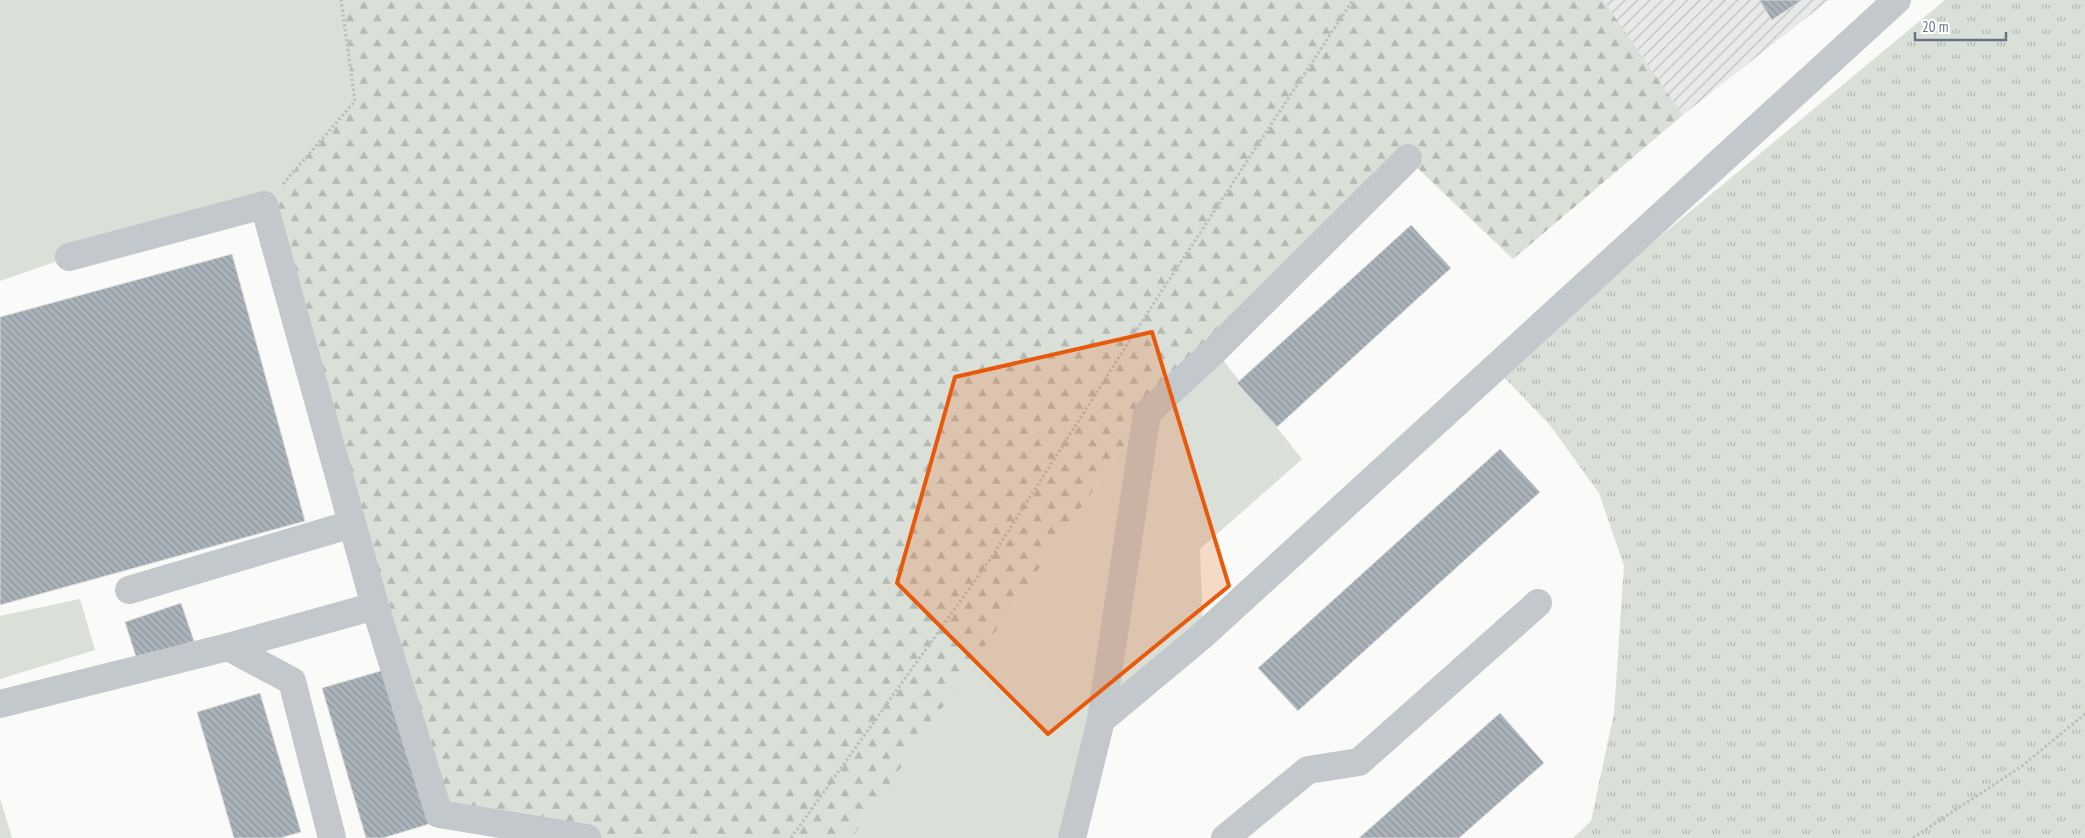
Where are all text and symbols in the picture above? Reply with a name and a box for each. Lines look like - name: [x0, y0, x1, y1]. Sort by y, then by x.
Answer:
- scale bar: [1915, 10, 2006, 42]
- text: 20 m: [1922, 17, 1948, 36]

